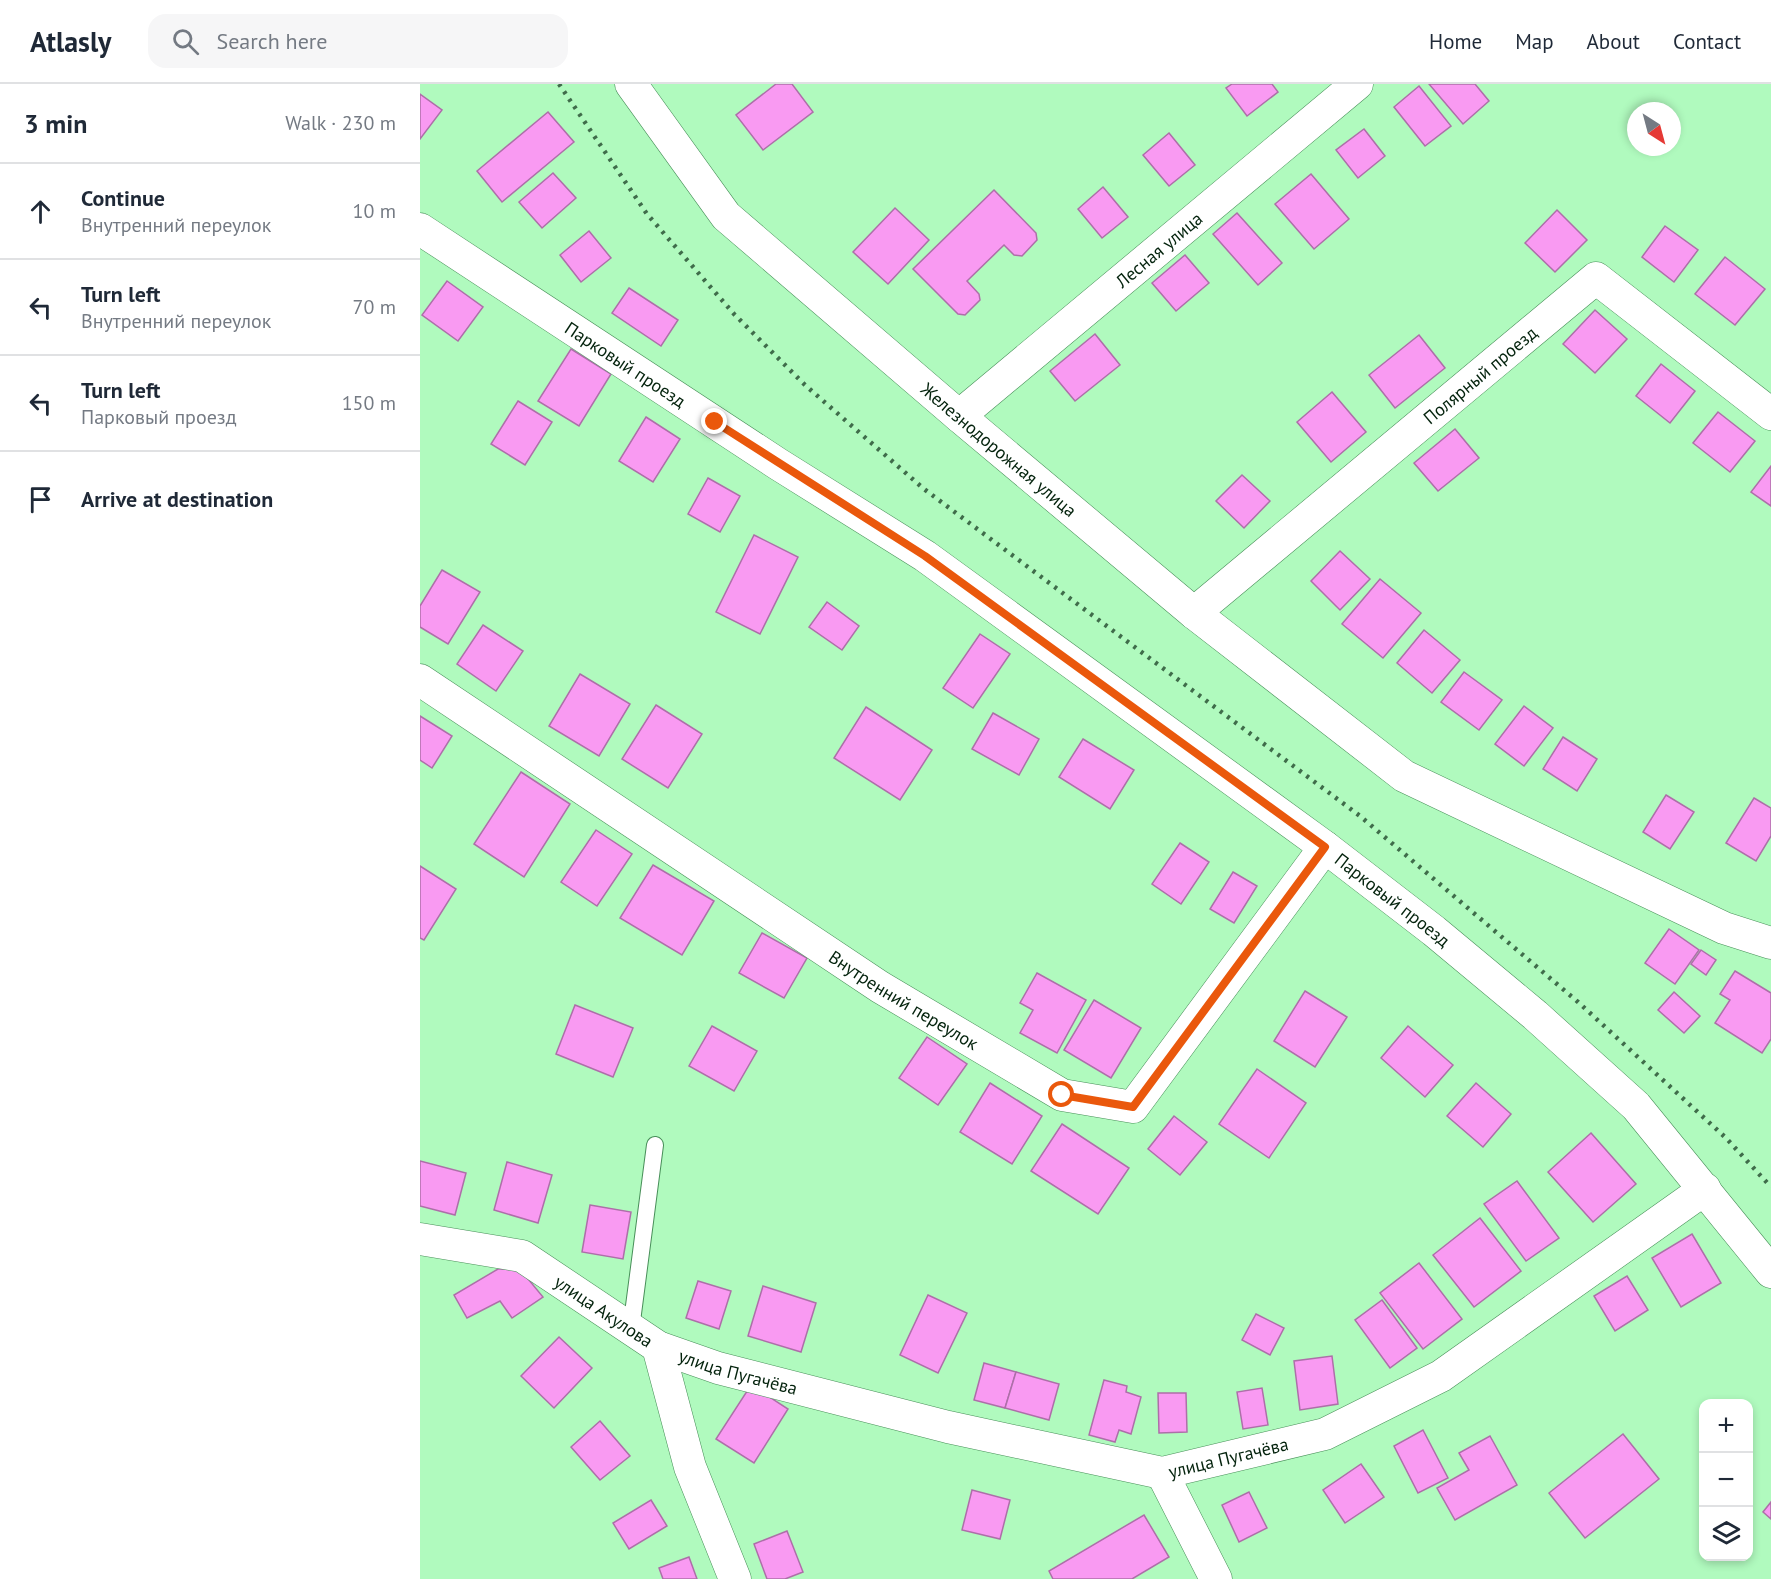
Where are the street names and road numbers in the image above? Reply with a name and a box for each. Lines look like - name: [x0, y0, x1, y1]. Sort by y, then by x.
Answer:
- street label: Лесная улица: [1110, 207, 1207, 293]
- street label: Парковый проезд: [561, 316, 691, 412]
- street label: Полярный проезд: [1418, 321, 1541, 429]
- street label: Железнодорожная улица: [916, 377, 1082, 522]
- street label: Парковый проезд: [1330, 847, 1455, 952]
- street label: Внутренний переулок: [825, 945, 983, 1055]
- street label: улица Акулова: [550, 1270, 658, 1352]
- street label: улица Пугачёва: [676, 1344, 800, 1399]
- street label: улица Пугачёва: [1166, 1432, 1290, 1483]

